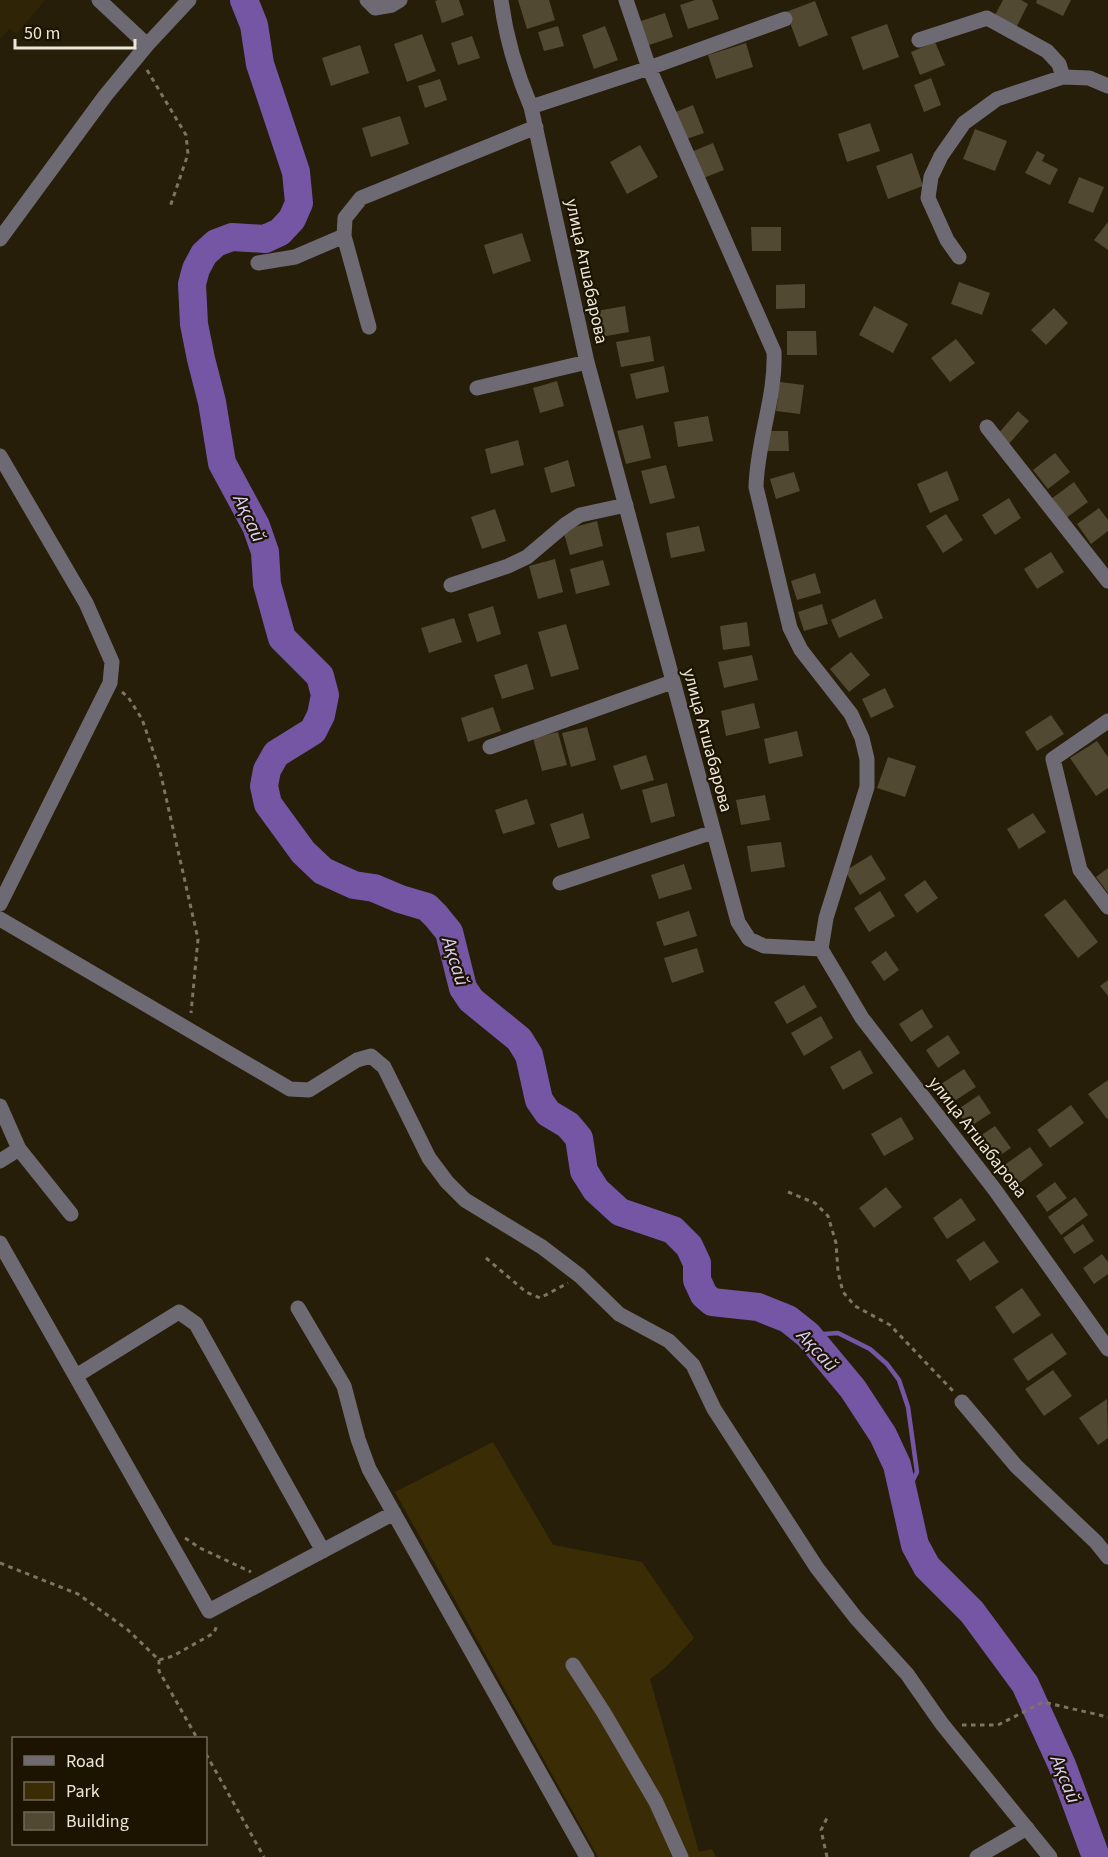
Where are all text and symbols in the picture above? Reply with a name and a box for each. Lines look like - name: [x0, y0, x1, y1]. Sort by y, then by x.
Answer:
- scale bar: [15, 12, 135, 50]
- text: 50 m: [24, 21, 60, 46]
- street label: улица Атшабарова: [559, 196, 614, 346]
- water label: Ақсай: [225, 488, 272, 547]
- street label: улица Атшабарова: [676, 666, 739, 815]
- water label: Ақсай: [433, 931, 476, 989]
- street label: улица Атшабарова: [922, 1071, 1033, 1203]
- water label: Ақсай: [789, 1321, 845, 1378]
- legend: [12, 1737, 207, 1845]
- text: Road: [66, 1749, 105, 1774]
- water label: Ақсай: [1042, 1749, 1087, 1808]
- text: Park: [66, 1779, 100, 1804]
- text: Building: [66, 1809, 129, 1834]

